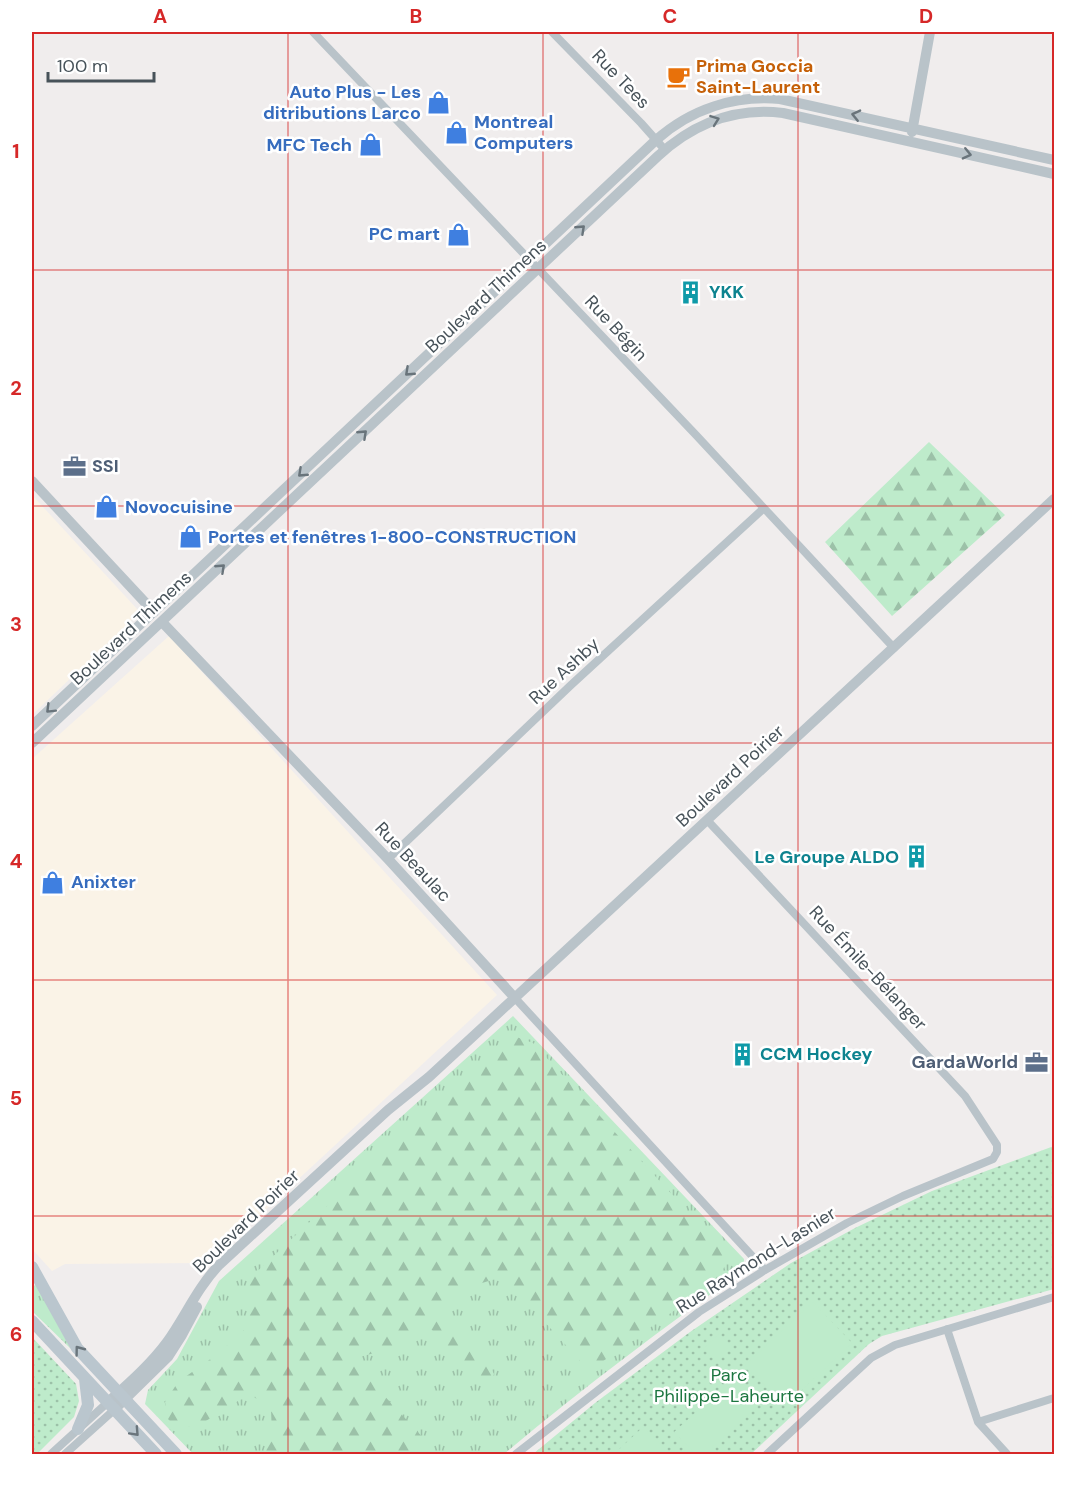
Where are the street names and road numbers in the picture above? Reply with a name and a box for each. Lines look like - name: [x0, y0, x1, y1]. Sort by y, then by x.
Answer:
- street label: Rue Tees: [587, 44, 655, 114]
- street label: Boulevard Thimens: [420, 234, 552, 358]
- street label: Rue Bégin: [579, 290, 653, 366]
- street label: Boulevard Thimens: [65, 566, 197, 690]
- street label: Rue Ashby: [524, 632, 604, 710]
- street label: Boulevard Poirier: [671, 719, 790, 832]
- street label: Rue Beaulac: [370, 817, 456, 907]
- street label: Rue Émile-Bélanger: [804, 900, 932, 1036]
- street label: Boulevard Poirier: [187, 1164, 305, 1278]
- street label: Rue Raymond-Lasnier: [672, 1201, 841, 1319]

